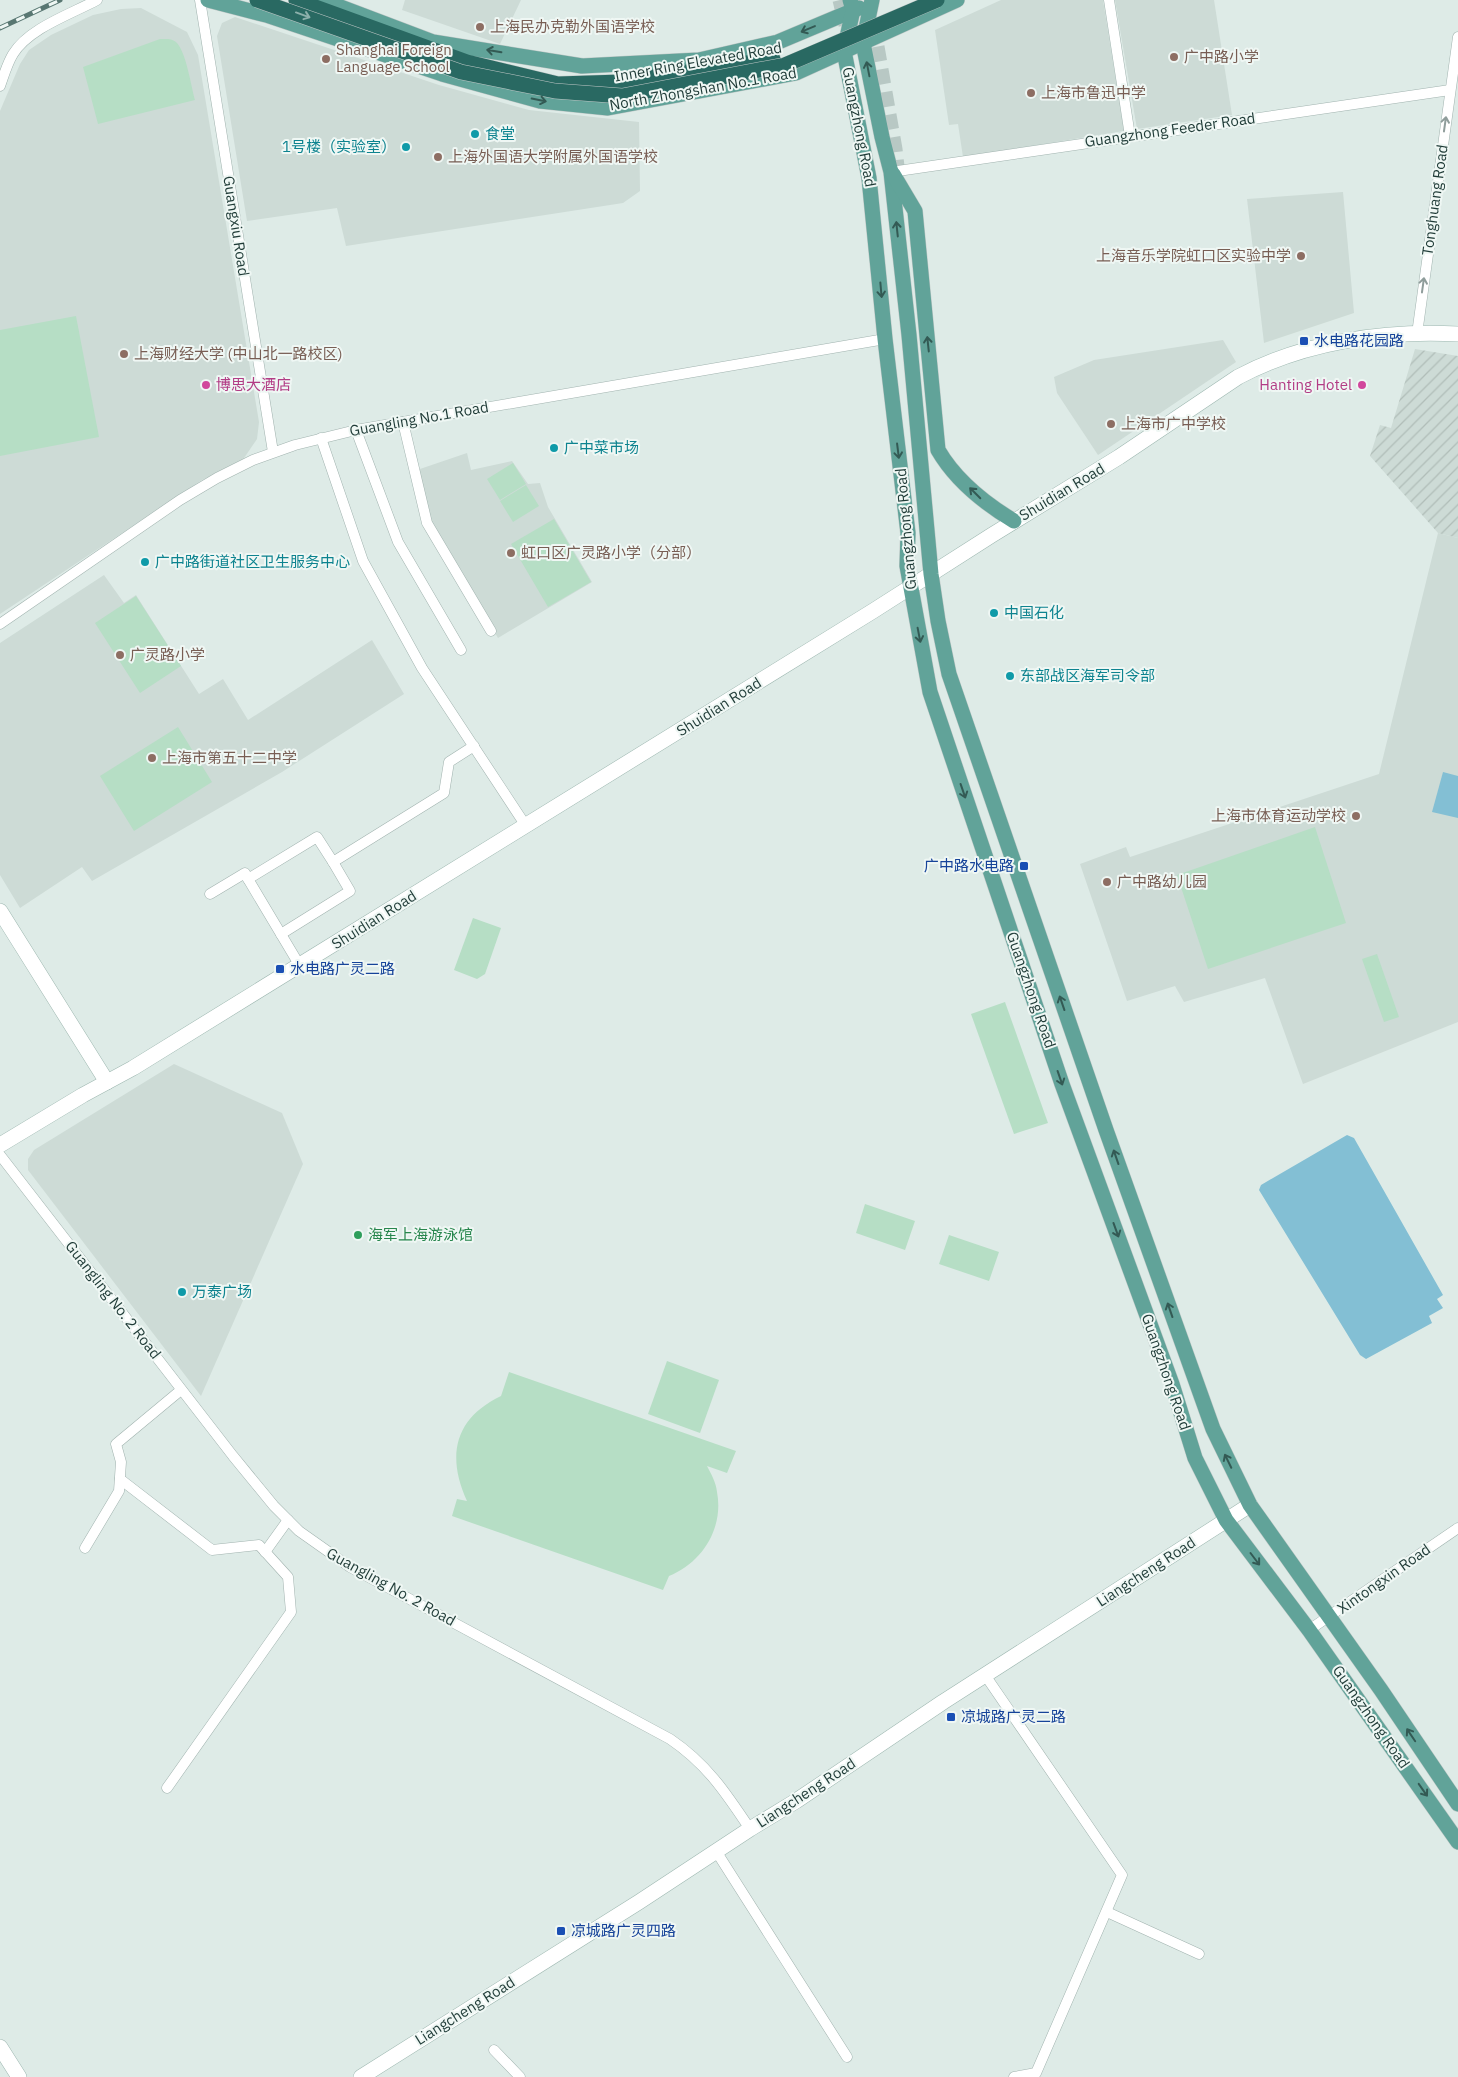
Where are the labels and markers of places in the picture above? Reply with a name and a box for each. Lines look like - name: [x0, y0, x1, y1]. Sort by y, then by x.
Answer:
- place label: 上海民办克勒外国语学校: [490, 17, 655, 36]
- marker: 上海民办克勒外国语学校: [474, 21, 486, 33]
- place label: Shanghai Foreign Language School: [336, 40, 452, 76]
- place label: 广中路小学: [1184, 47, 1259, 66]
- marker: 广中路小学: [1168, 51, 1180, 63]
- marker: Shanghai Foreign Language School: [320, 53, 332, 65]
- place label: 上海市鲁迅中学: [1041, 83, 1146, 102]
- marker: 上海市鲁迅中学: [1025, 87, 1037, 99]
- place label: 食堂: [485, 124, 515, 143]
- marker: 食堂: [469, 128, 481, 140]
- place label: 1号楼（实验室）: [282, 137, 396, 156]
- marker: 1号楼（实验室）: [400, 141, 412, 153]
- place label: 上海外国语大学附属外国语学校: [448, 147, 658, 166]
- marker: 上海外国语大学附属外国语学校: [432, 151, 444, 163]
- place label: 上海音乐学院虹口区实验中学: [1096, 246, 1291, 265]
- marker: 上海音乐学院虹口区实验中学: [1295, 250, 1307, 262]
- place label: 水电路花园路: [1314, 331, 1404, 350]
- marker: 水电路花园路: [1298, 335, 1310, 347]
- place label: 上海财经大学 (中山北一路校区): [134, 344, 343, 363]
- marker: 上海财经大学 (中山北一路校区): [118, 348, 130, 360]
- place label: 博思大酒店: [216, 375, 291, 394]
- place label: Hanting Hotel: [1259, 375, 1352, 394]
- marker: 博思大酒店: [200, 379, 212, 391]
- marker: Hanting Hotel: [1356, 379, 1368, 391]
- place label: 上海市广中学校: [1121, 414, 1226, 433]
- marker: 上海市广中学校: [1105, 418, 1117, 430]
- place label: 广中菜市场: [564, 438, 639, 457]
- marker: 广中菜市场: [548, 442, 560, 454]
- place label: 虹口区广灵路小学（分部）: [521, 543, 701, 562]
- marker: 虹口区广灵路小学（分部）: [505, 547, 517, 559]
- place label: 广中路街道社区卫生服务中心: [155, 552, 350, 571]
- marker: 广中路街道社区卫生服务中心: [139, 556, 151, 568]
- place label: 中国石化: [1004, 603, 1064, 622]
- marker: 中国石化: [988, 607, 1000, 619]
- place label: 广灵路小学: [130, 645, 205, 664]
- marker: 广灵路小学: [114, 649, 126, 661]
- place label: 东部战区海军司令部: [1020, 666, 1155, 685]
- marker: 东部战区海军司令部: [1004, 670, 1016, 682]
- place label: 上海市第五十二中学: [162, 748, 297, 767]
- marker: 上海市第五十二中学: [146, 752, 158, 764]
- place label: 上海市体育运动学校: [1211, 806, 1346, 825]
- marker: 上海市体育运动学校: [1350, 810, 1362, 822]
- place label: 广中路水电路: [924, 856, 1014, 875]
- marker: 广中路水电路: [1018, 860, 1030, 872]
- place label: 广中路幼儿园: [1117, 872, 1207, 891]
- marker: 广中路幼儿园: [1101, 876, 1113, 888]
- place label: 水电路广灵二路: [290, 959, 395, 978]
- marker: 水电路广灵二路: [274, 963, 286, 975]
- place label: 海军上海游泳馆: [368, 1225, 473, 1244]
- marker: 海军上海游泳馆: [352, 1229, 364, 1241]
- place label: 万泰广场: [192, 1282, 252, 1301]
- marker: 万泰广场: [176, 1286, 188, 1298]
- place label: 凉城路广灵二路: [961, 1707, 1066, 1726]
- marker: 凉城路广灵二路: [945, 1711, 957, 1723]
- place label: 凉城路广灵四路: [571, 1921, 676, 1940]
- marker: 凉城路广灵四路: [555, 1925, 567, 1937]

